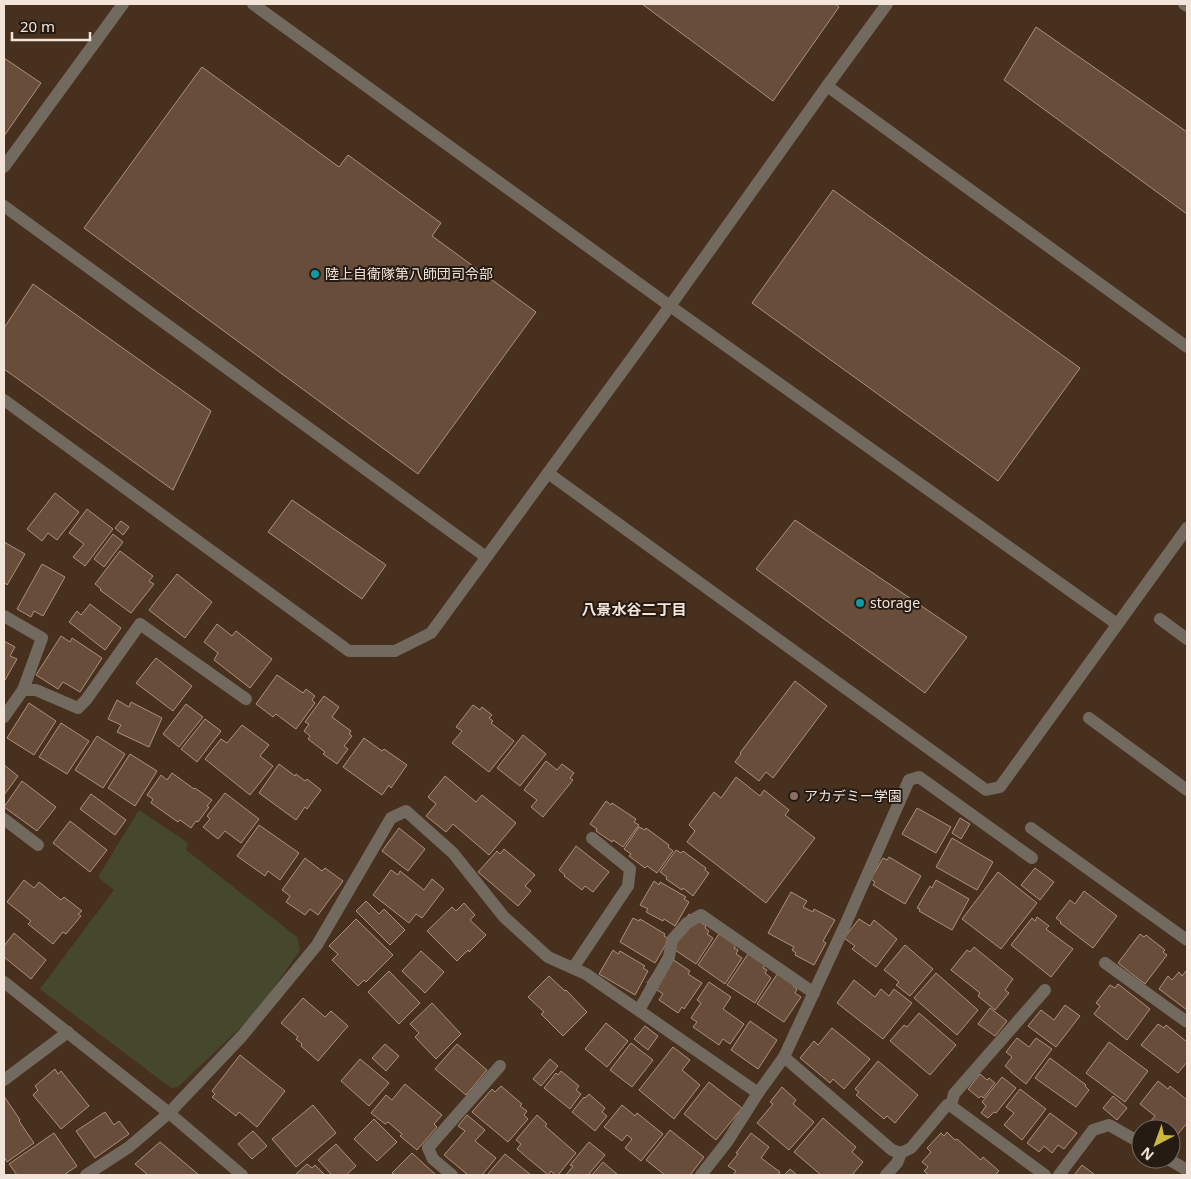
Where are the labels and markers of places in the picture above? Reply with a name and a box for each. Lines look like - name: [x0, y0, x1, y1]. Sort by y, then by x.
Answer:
- place label: 陸上自衛隊第八師団司令部: [325, 264, 493, 283]
- marker: 陸上自衛隊第八師団司令部: [309, 268, 321, 280]
- place label: storage: [870, 593, 920, 612]
- marker: storage: [854, 597, 866, 609]
- place label: アカデミー学園: [804, 786, 902, 805]
- marker: アカデミー学園: [788, 790, 800, 802]

